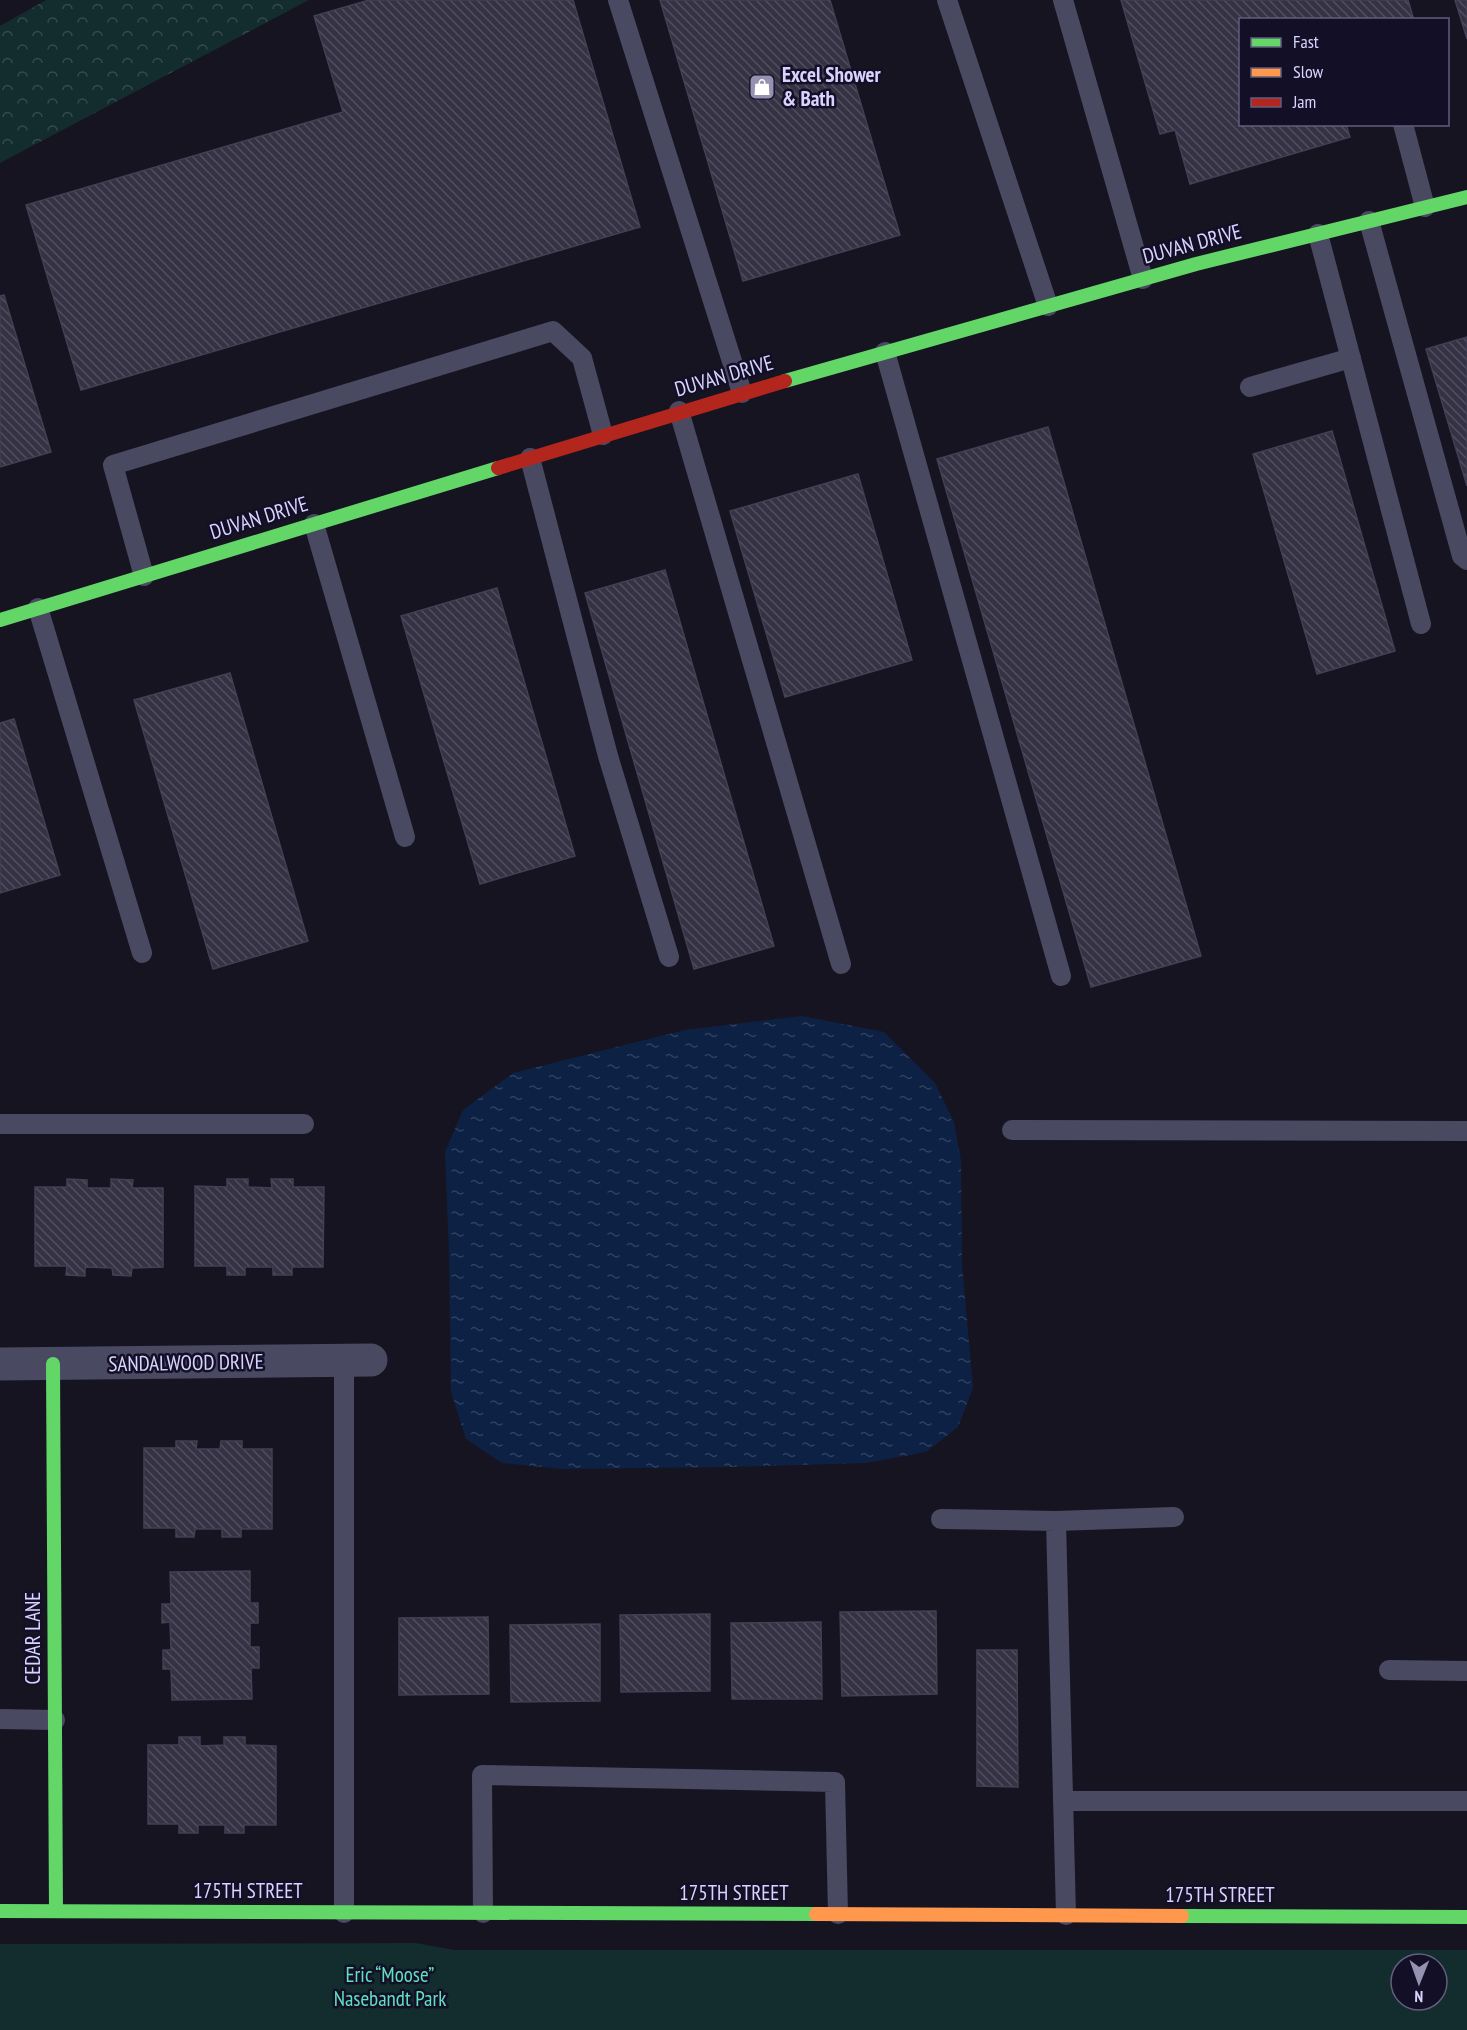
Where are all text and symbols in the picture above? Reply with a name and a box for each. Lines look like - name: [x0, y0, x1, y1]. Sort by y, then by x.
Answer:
- legend: [1239, 18, 1449, 126]
- text: Fast: [1293, 30, 1319, 53]
- text: Slow: [1293, 60, 1324, 83]
- place label: Excel Shower & Bath: [782, 61, 882, 112]
- shop icon: Excel Shower & Bath: [747, 72, 777, 102]
- text: Jam: [1292, 90, 1316, 113]
- street label: DUVAN DRIVE: [1139, 217, 1244, 270]
- street label: DUVAN DRIVE: [671, 349, 776, 402]
- street label: DUVAN DRIVE: [206, 490, 311, 545]
- street label: SANDALWOOD DRIVE: [108, 1348, 264, 1377]
- street label: CEDAR LANE: [19, 1592, 46, 1684]
- street label: 175TH STREET: [193, 1877, 303, 1904]
- street label: 175TH STREET: [679, 1879, 789, 1906]
- street label: 175TH STREET: [1165, 1881, 1275, 1908]
- north arrow: [1389, 1952, 1449, 2012]
- park label: Eric “Moose” Nasebandt Park: [334, 1961, 446, 2012]
- text: N: [1414, 1987, 1423, 2007]

